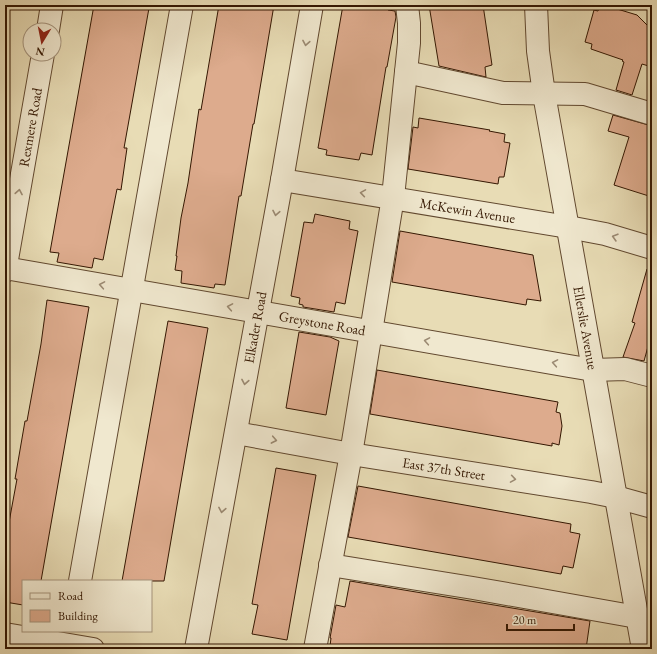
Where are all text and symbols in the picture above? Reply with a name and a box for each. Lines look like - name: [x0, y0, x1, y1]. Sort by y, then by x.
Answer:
- north arrow: [22, 22, 62, 62]
- one-way arrow: [302, 40, 311, 47]
- text: N: [35, 44, 46, 60]
- street label: Rexmere Road: [14, 85, 46, 168]
- one-way arrow: [14, 188, 23, 195]
- one-way arrow: [359, 189, 366, 198]
- street label: McKewin Avenue: [418, 194, 517, 227]
- one-way arrow: [272, 210, 280, 216]
- one-way arrow: [611, 233, 618, 242]
- one-way arrow: [98, 281, 105, 290]
- street label: Ellerslie Avenue: [569, 285, 602, 372]
- street label: Elkader Road: [240, 289, 271, 365]
- one-way arrow: [227, 303, 233, 312]
- street label: Greystone Road: [278, 307, 368, 340]
- one-way arrow: [424, 337, 430, 346]
- one-way arrow: [552, 359, 558, 368]
- one-way arrow: [241, 379, 250, 385]
- one-way arrow: [271, 435, 277, 443]
- street label: East 37th Street: [401, 453, 487, 484]
- one-way arrow: [510, 475, 516, 483]
- one-way arrow: [218, 507, 227, 513]
- legend: [22, 580, 152, 632]
- text: Road: [58, 588, 84, 604]
- scale bar: [507, 606, 574, 632]
- text: Building: [58, 608, 99, 624]
- text: 20 m: [513, 612, 537, 628]

